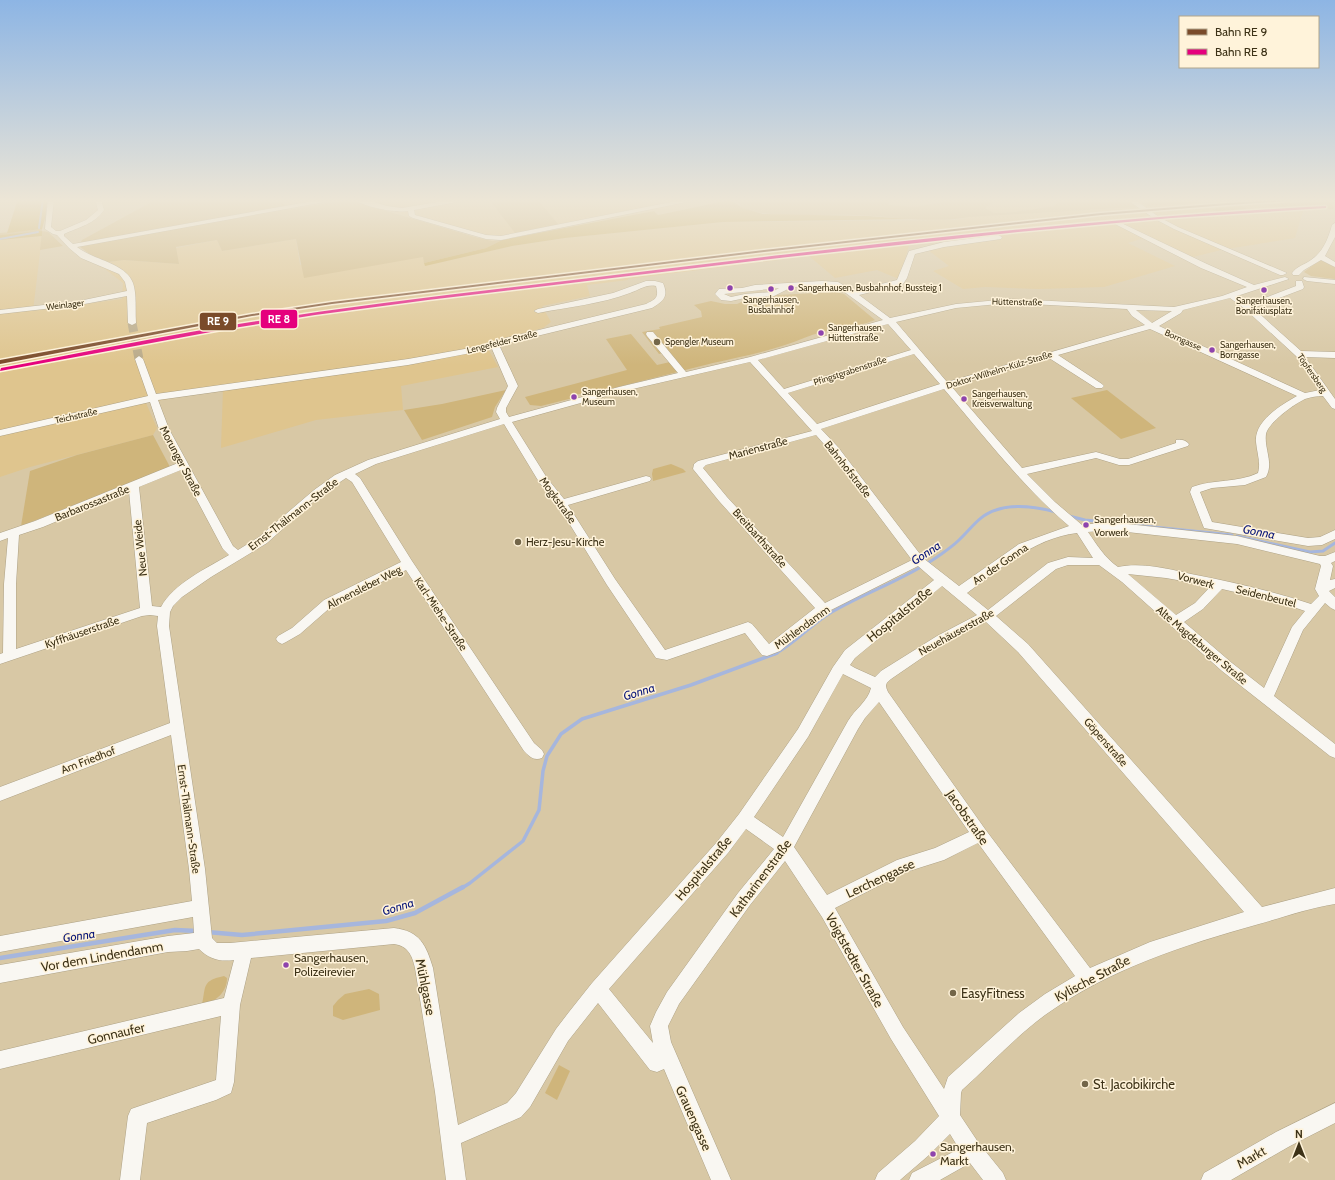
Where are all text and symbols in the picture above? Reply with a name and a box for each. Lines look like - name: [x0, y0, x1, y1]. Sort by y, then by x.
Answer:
- legend: [1179, 16, 1319, 68]
- text: Bahn RE 9: [1215, 24, 1267, 39]
- text: Bahn RE 8: [1215, 44, 1268, 59]
- place label: Sangerhausen, Busbahnhof, Bussteig 1: [798, 282, 942, 293]
- unlabelled marker: [725, 283, 735, 293]
- marker: Sangerhausen, Busbahnhof, Bussteig 1: [786, 283, 796, 293]
- marker: Sangerhausen, Busbahnhof: [766, 284, 776, 294]
- marker: Sangerhausen, Bonifatiusplatz: [1259, 285, 1269, 295]
- place label: Sangerhausen, Busbahnhof: [743, 294, 799, 315]
- place label: Sangerhausen, Bonifatiusplatz: [1236, 295, 1293, 316]
- street label: Hüttenstraße: [992, 296, 1043, 307]
- street label: Weinlager: [45, 297, 85, 312]
- line badge: RE 8: [260, 309, 298, 329]
- line badge: RE 9: [199, 312, 237, 331]
- text: RE 8: [268, 312, 290, 326]
- text: RE 9: [207, 314, 229, 328]
- place label: Sangerhausen, Hüttenstraße: [828, 322, 884, 343]
- street label: Lengefelder Straße: [466, 327, 539, 356]
- street label: Borngasse: [1163, 327, 1204, 353]
- marker: Sangerhausen, Hüttenstraße: [816, 328, 826, 338]
- place label: Spengler Museum: [665, 336, 734, 347]
- marker: Spengler Museum: [652, 337, 662, 347]
- place label: Sangerhausen, Borngasse: [1220, 339, 1276, 360]
- marker: Sangerhausen, Borngasse: [1207, 345, 1217, 355]
- street label: Doktor-Wilhelm-Külz-Straße: [945, 348, 1054, 391]
- street label: Töpfersberg: [1295, 351, 1330, 395]
- street label: Pfingstgrabenstraße: [812, 353, 888, 388]
- place label: Sangerhausen, Museum: [582, 386, 638, 407]
- place label: Sangerhausen, Kreisverwaltung: [972, 388, 1033, 409]
- marker: Sangerhausen, Museum: [569, 392, 579, 402]
- marker: Sangerhausen, Kreisverwaltung: [959, 394, 969, 404]
- street label: Teichstraße: [54, 405, 99, 426]
- street label: Morunger Straße: [157, 423, 206, 499]
- street label: Marienstraße: [727, 433, 789, 463]
- street label: Bahnhofstraße: [821, 438, 875, 501]
- street label: Ernst-Thälmann-Straße: [245, 474, 341, 553]
- street label: Mogkstraße: [536, 474, 580, 526]
- street label: Barbarossastraße: [53, 482, 132, 524]
- street label: Breitbarthstraße: [730, 505, 791, 571]
- place label: Sangerhausen, Vorwerk: [1094, 513, 1156, 539]
- street label: Neue Weide: [130, 519, 150, 577]
- marker: Sangerhausen, Vorwerk: [1081, 520, 1091, 530]
- water label: Gonna: [1242, 521, 1276, 542]
- place label: Herz-Jesu-Kirche: [526, 535, 605, 549]
- marker: Herz-Jesu-Kirche: [513, 537, 523, 547]
- water label: Gonna: [908, 537, 943, 568]
- street label: An der Gonna: [970, 540, 1031, 588]
- street label: Almensleber Weg: [324, 562, 404, 612]
- street label: Vorwerk: [1176, 568, 1216, 592]
- street label: Karl-Miehe-Straße: [411, 575, 471, 654]
- street label: Seidenbeutel: [1234, 582, 1298, 610]
- street label: Hospitalstraße: [863, 583, 935, 645]
- street label: Mühlendamm: [771, 602, 833, 652]
- street label: Alte Magdeburger Straße: [1153, 603, 1251, 688]
- street label: Neuehäuserstraße: [916, 605, 997, 659]
- street label: Kyffhäuserstraße: [43, 613, 121, 651]
- water label: Gonna: [621, 680, 657, 703]
- street label: Göpenstraße: [1081, 715, 1131, 770]
- street label: Am Friedhof: [59, 743, 118, 777]
- street label: Ernst-Thälmann-Straße: [174, 764, 204, 875]
- street label: Jacobstraße: [943, 785, 993, 848]
- street label: Hospitalstraße: [671, 832, 735, 904]
- street label: Katharinenstraße: [726, 836, 795, 920]
- street label: Lerchengasse: [843, 855, 917, 901]
- water label: Gonna: [380, 895, 416, 918]
- street label: Voigtstedter Straße: [822, 910, 888, 1010]
- water label: Gonna: [62, 926, 96, 945]
- street label: Vor dem Lindendamm: [40, 937, 164, 975]
- place label: Sangerhausen, Polizeirevier: [294, 950, 368, 979]
- street label: Kylische Straße: [1052, 951, 1133, 1005]
- street label: Mühlgasse: [413, 957, 439, 1017]
- marker: Sangerhausen, Polizeirevier: [281, 960, 291, 970]
- place label: EasyFitness: [961, 985, 1025, 1001]
- marker: EasyFitness: [948, 988, 958, 998]
- street label: Gonnaufer: [86, 1018, 147, 1047]
- place label: St. Jacobikirche: [1093, 1076, 1175, 1092]
- marker: St. Jacobikirche: [1080, 1079, 1090, 1089]
- street label: Grauengasse: [672, 1083, 716, 1153]
- north arrow: [1279, 1124, 1319, 1164]
- text: N: [1295, 1127, 1303, 1141]
- place label: Sangerhausen, Markt: [940, 1139, 1014, 1168]
- street label: Markt: [1234, 1142, 1269, 1172]
- marker: Sangerhausen, Markt: [928, 1149, 938, 1159]

